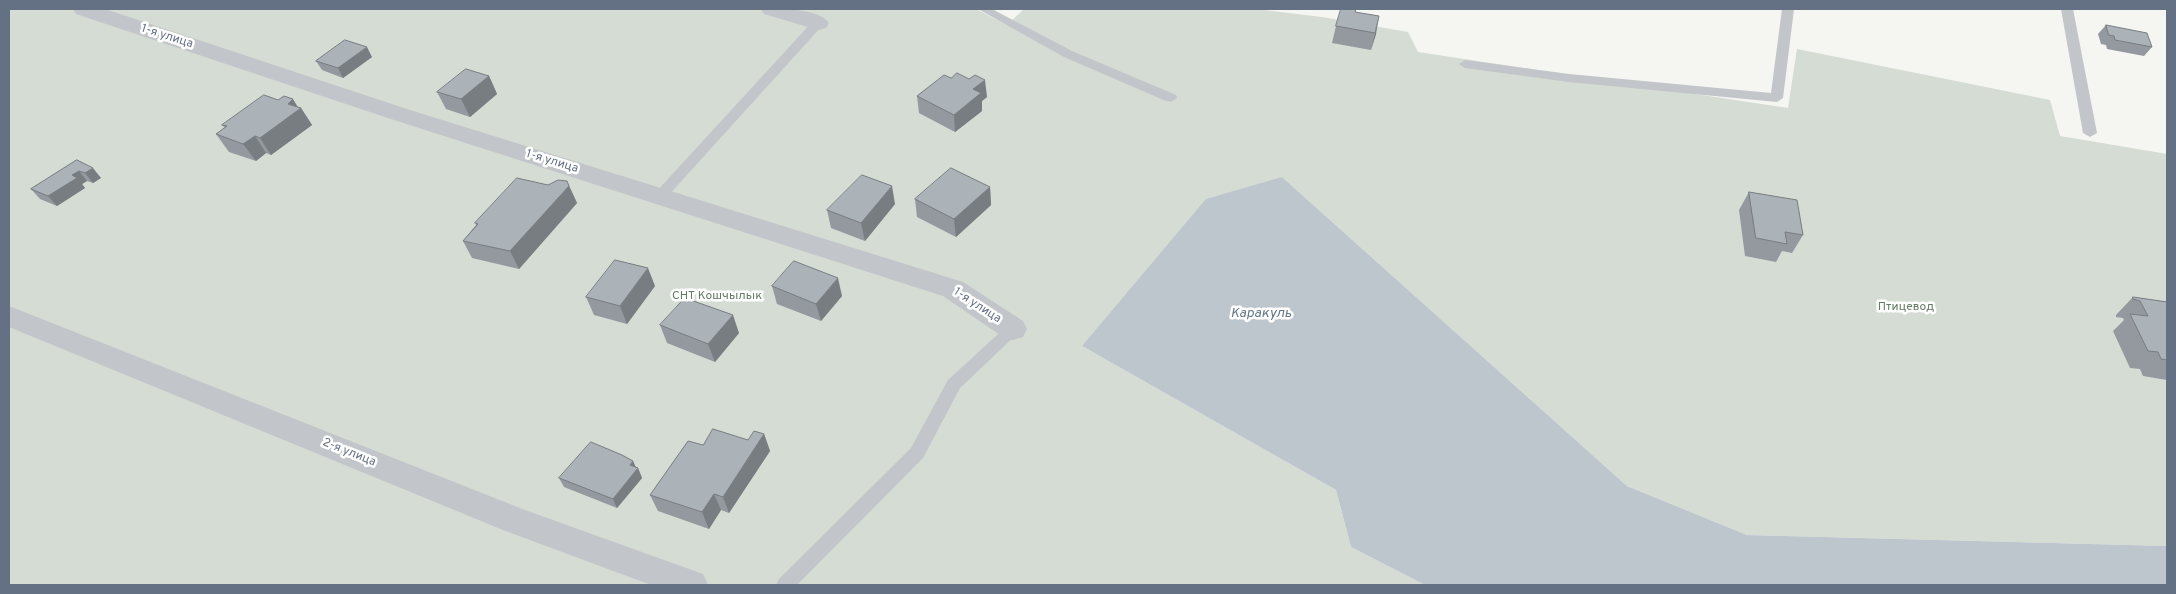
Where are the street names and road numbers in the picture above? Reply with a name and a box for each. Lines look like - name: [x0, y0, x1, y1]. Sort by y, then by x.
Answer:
- street label: 1-я улица: [139, 22, 195, 52]
- street label: 1-я улица: [524, 147, 580, 177]
- street label: 1-я улица: [951, 285, 1003, 327]
- street label: 2-я улица: [320, 436, 378, 470]

